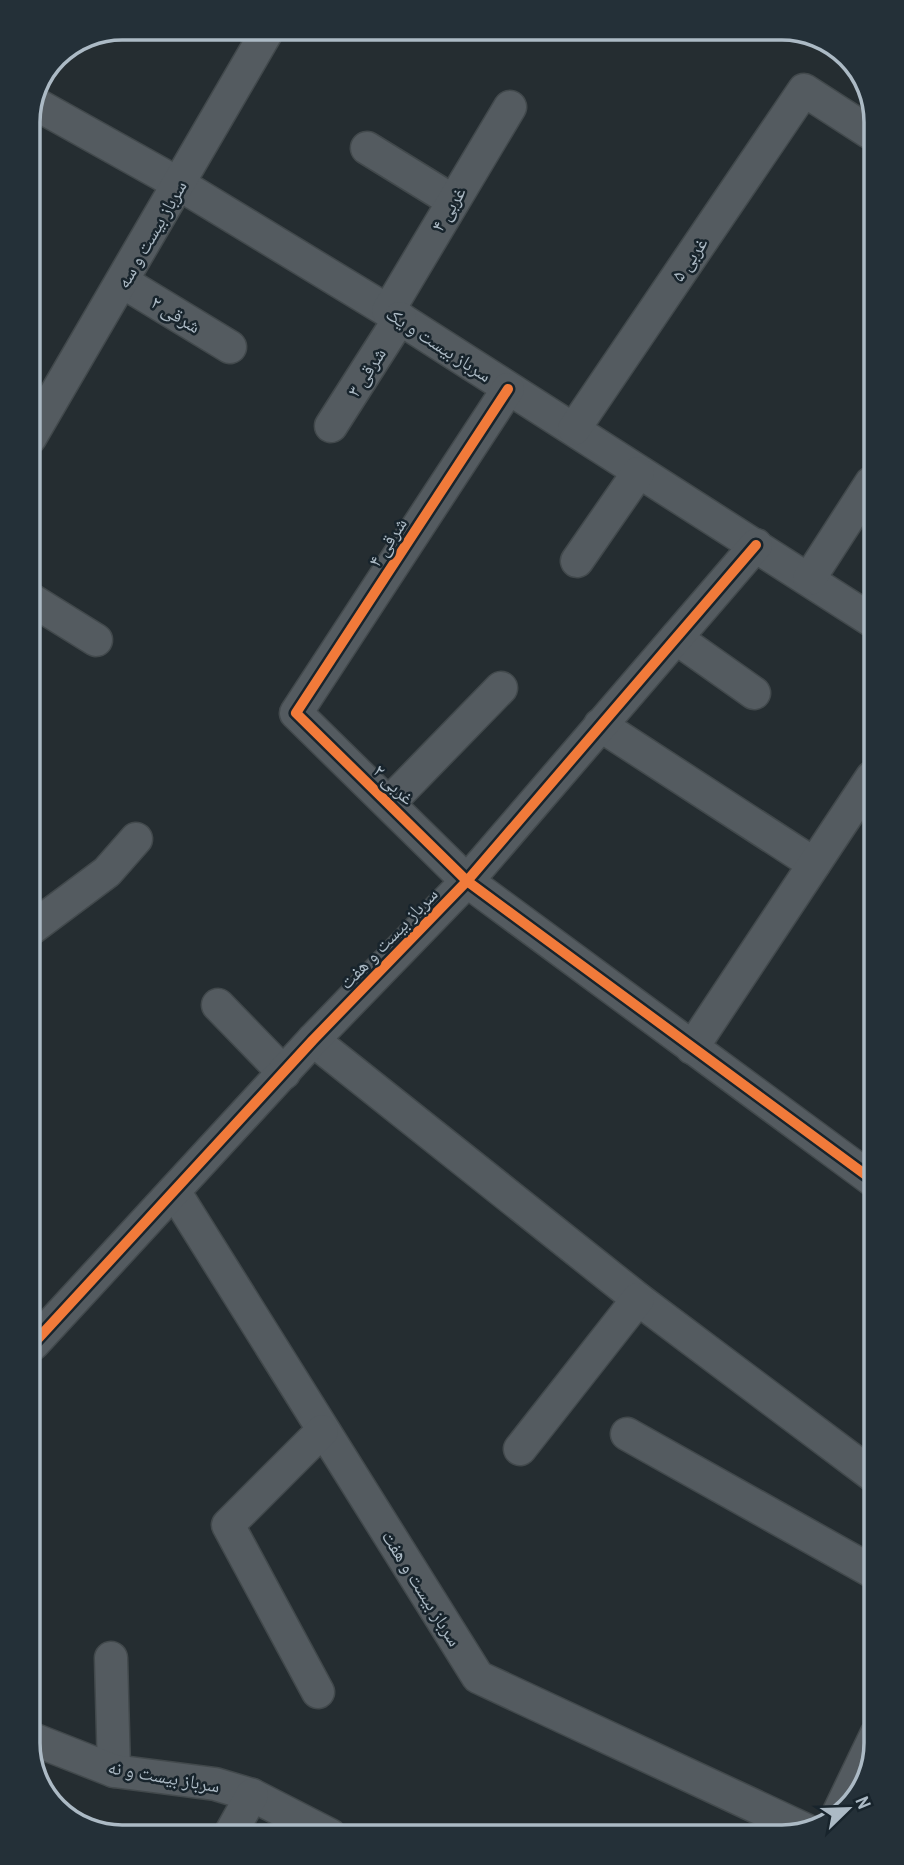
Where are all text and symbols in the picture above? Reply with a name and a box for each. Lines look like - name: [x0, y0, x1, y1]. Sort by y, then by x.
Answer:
- street label: سرباز بیست و سه: [110, 175, 192, 293]
- street label: غربی ۴: [424, 181, 472, 236]
- street label: غربی ۵: [665, 231, 714, 286]
- street label: شرقی ۲: [146, 289, 206, 339]
- street label: سرباز بیست و یک: [381, 300, 497, 388]
- street label: شرقی ۳: [340, 342, 392, 402]
- street label: شرقی ۴: [361, 512, 413, 572]
- street label: غربی ۲: [368, 758, 421, 810]
- street label: سرباز بیست و هفت: [333, 881, 443, 995]
- street label: سرباز بیست و هفت: [376, 1525, 468, 1651]
- street label: سرباز بیست و نه: [106, 1753, 222, 1799]
- north arrow: [813, 1774, 883, 1844]
- text: N: [849, 1792, 878, 1813]

